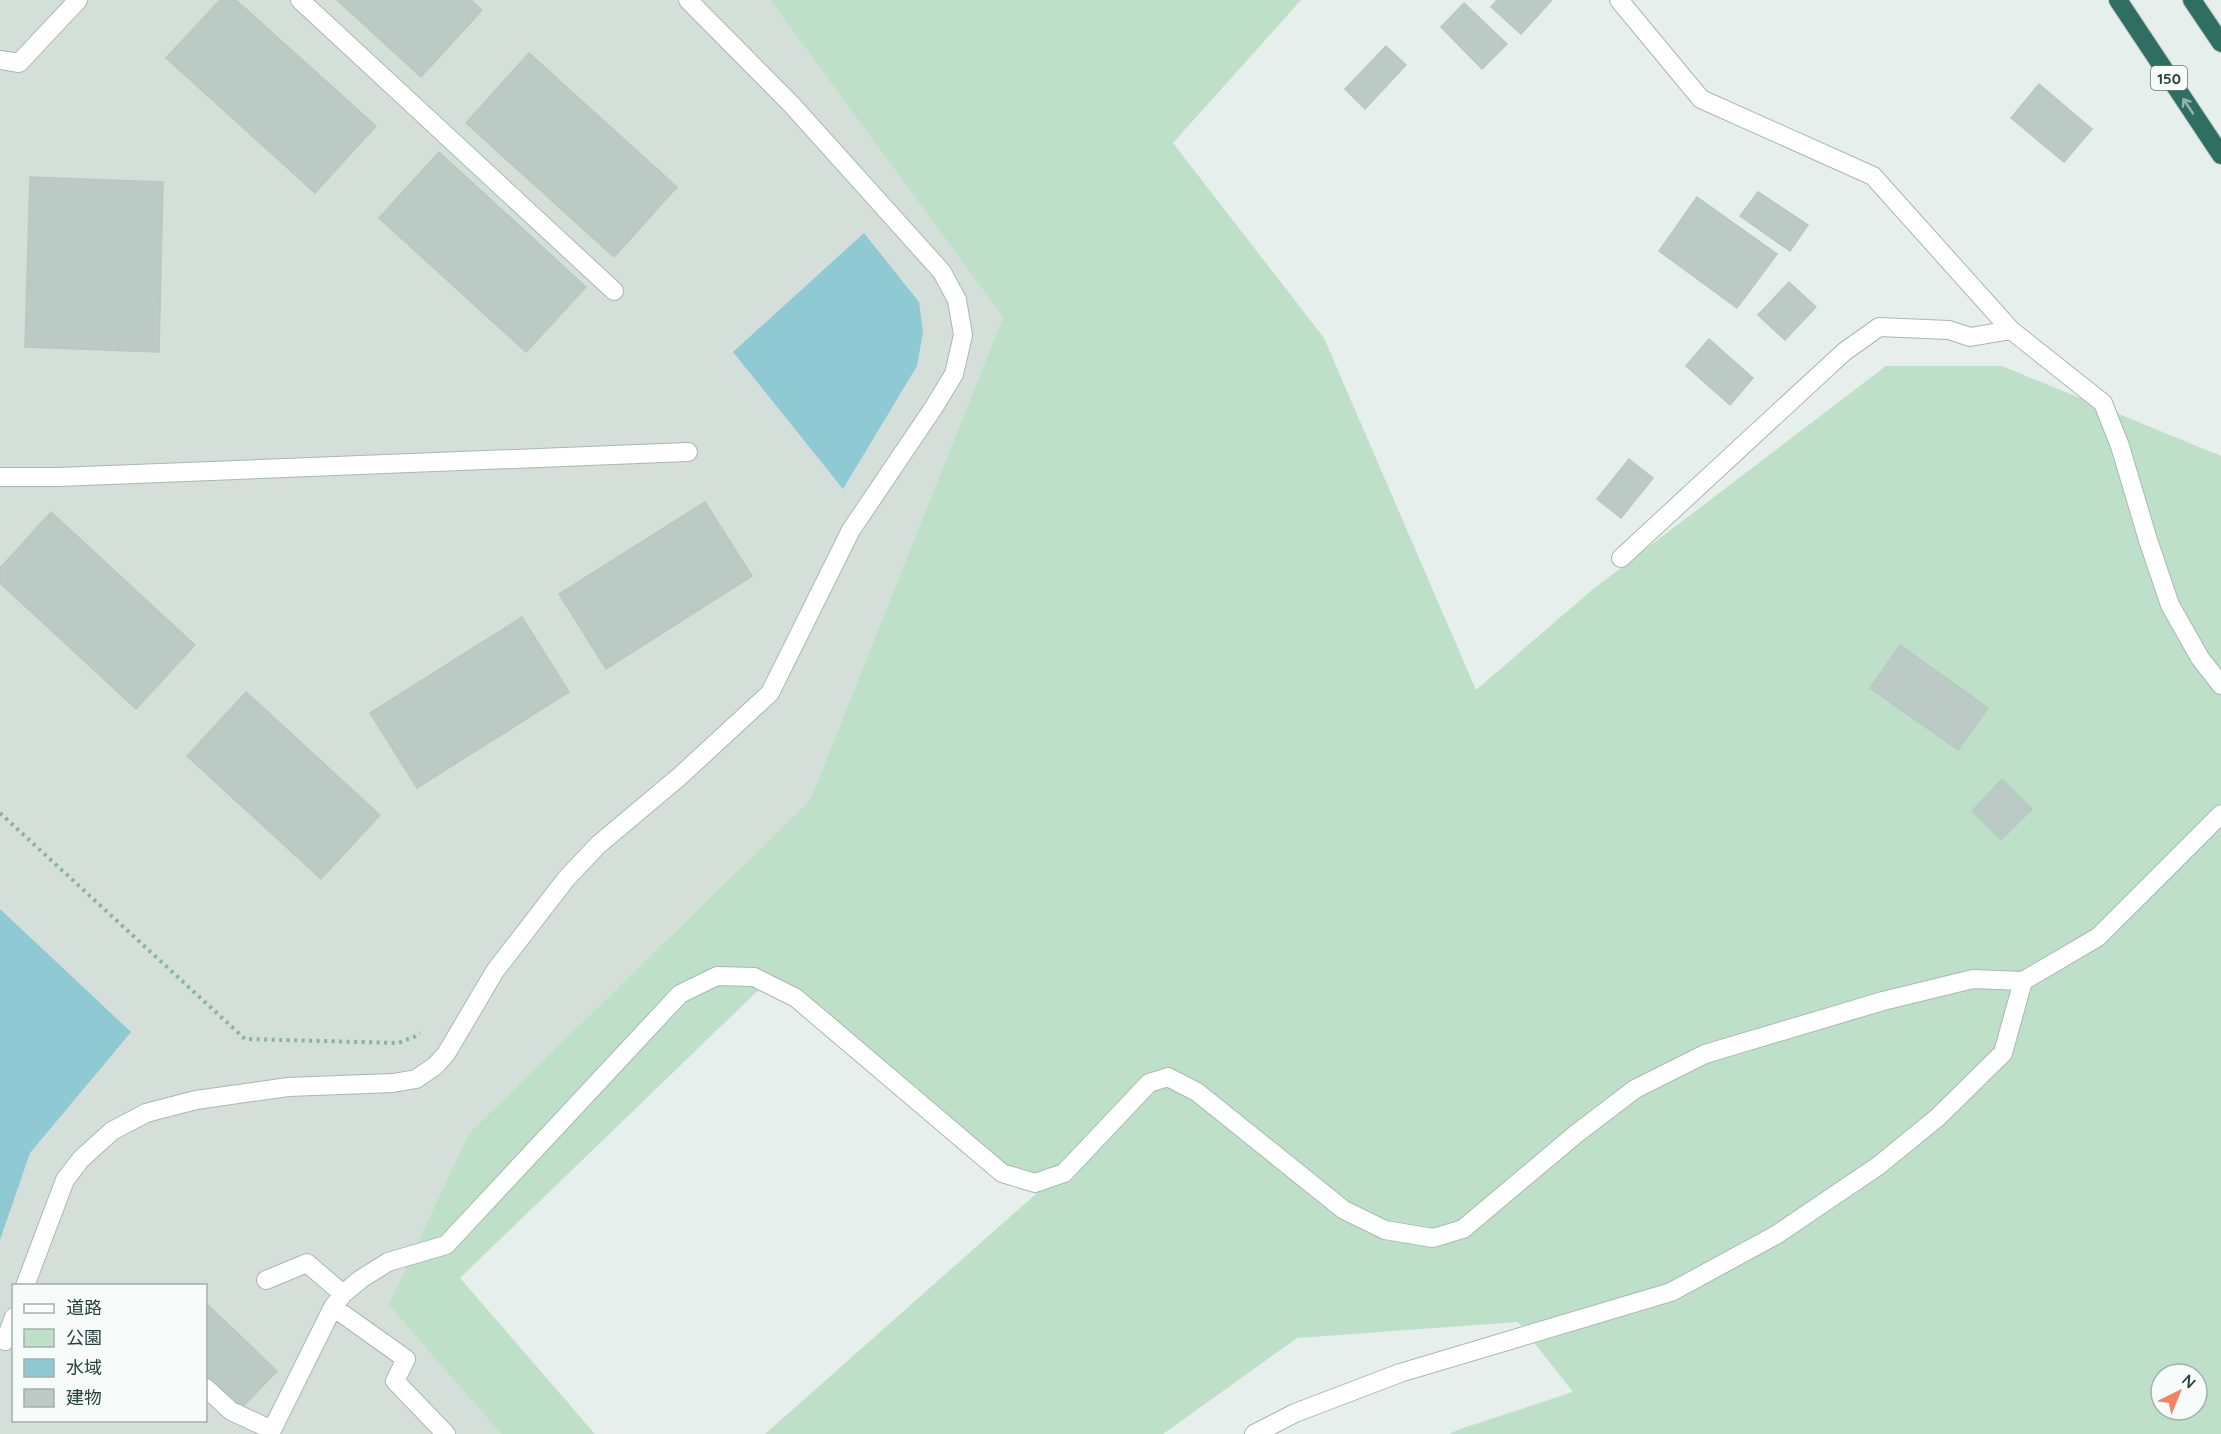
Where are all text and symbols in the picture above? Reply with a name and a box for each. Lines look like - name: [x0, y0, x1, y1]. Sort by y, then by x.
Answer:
- road number: 150: [2151, 66, 2187, 90]
- one-way arrow: [2182, 98, 2195, 115]
- legend: [12, 1284, 207, 1422]
- text: 道路: [66, 1296, 102, 1319]
- text: 公園: [66, 1326, 102, 1349]
- text: 水域: [66, 1356, 102, 1379]
- north arrow: [2149, 1362, 2209, 1422]
- text: N: [2178, 1370, 2200, 1392]
- text: 建物: [66, 1386, 102, 1409]

